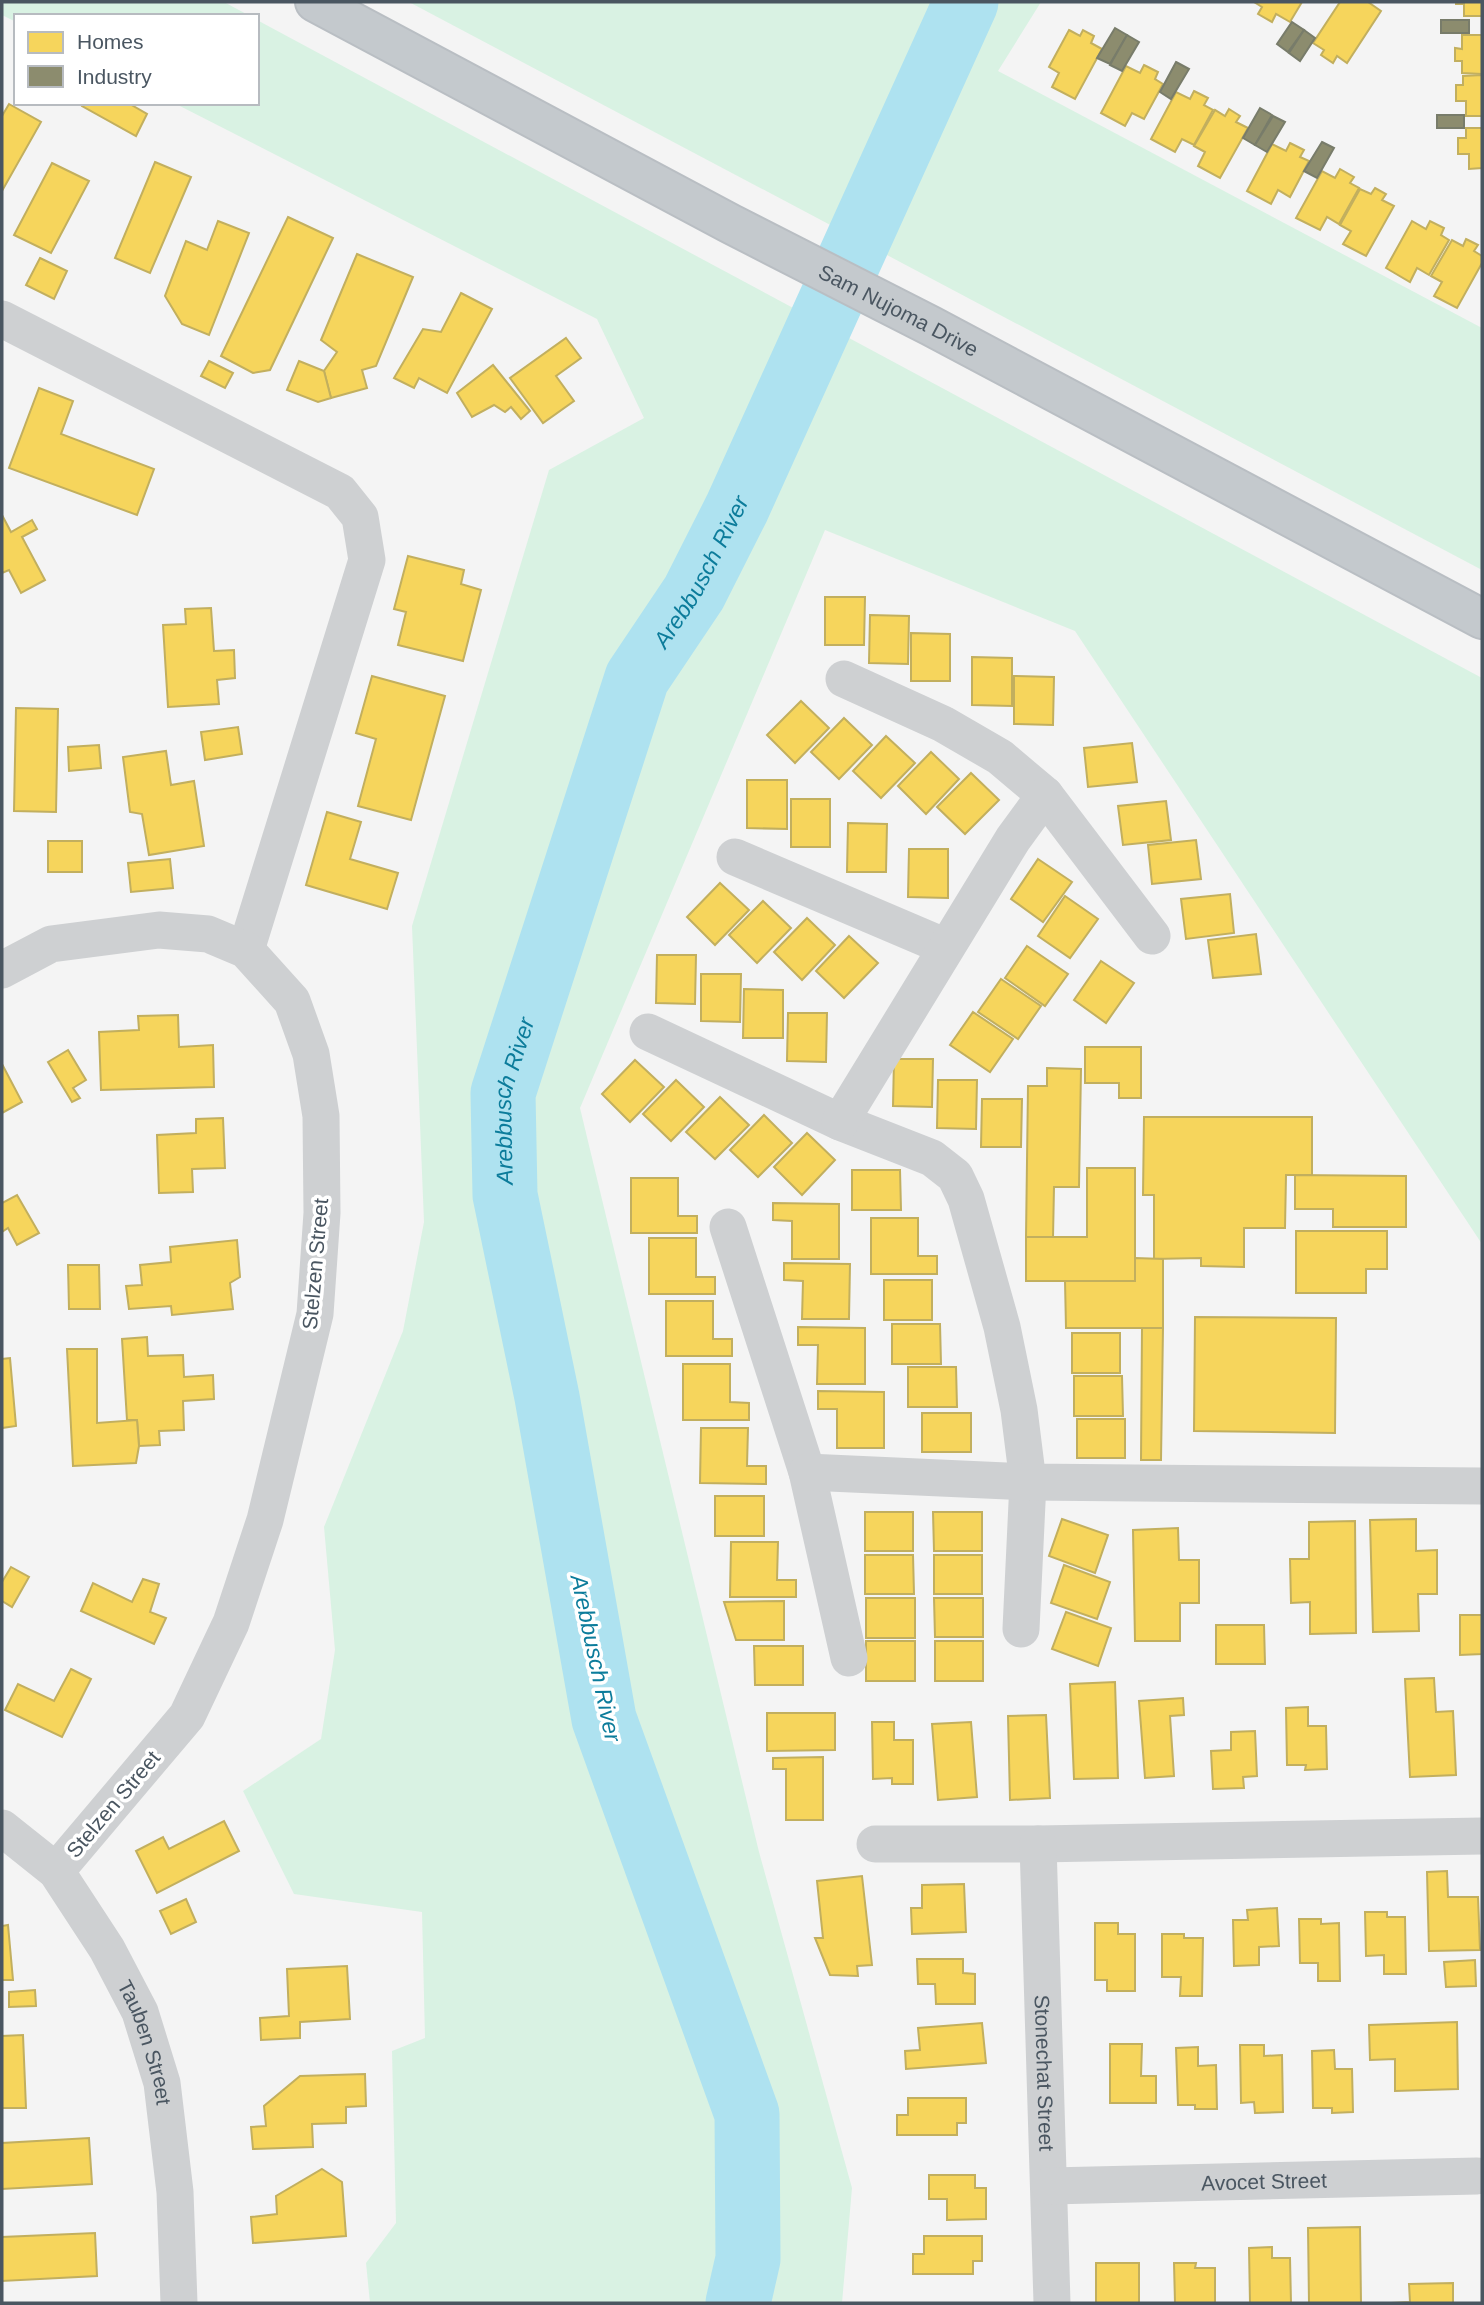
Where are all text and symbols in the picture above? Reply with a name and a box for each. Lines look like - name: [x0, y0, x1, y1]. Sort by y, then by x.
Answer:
- legend: [14, 14, 259, 105]
- text: Homes: [77, 30, 144, 53]
- text: Industry: [77, 65, 152, 88]
- street label: Sam Nujoma Drive: [815, 259, 982, 361]
- water label: Arebbusch River: [647, 491, 754, 654]
- water label: Arebbusch River: [490, 1013, 540, 1187]
- street label: Stelzen Street: [298, 1197, 332, 1331]
- water label: Arebbusch River: [565, 1570, 627, 1745]
- street label: Stelzen Street: [62, 1746, 164, 1862]
- street label: Tauben Street: [114, 1976, 176, 2106]
- street label: Stonechat Street: [1031, 1994, 1059, 2152]
- street label: Avocet Street: [1201, 2168, 1327, 2194]

